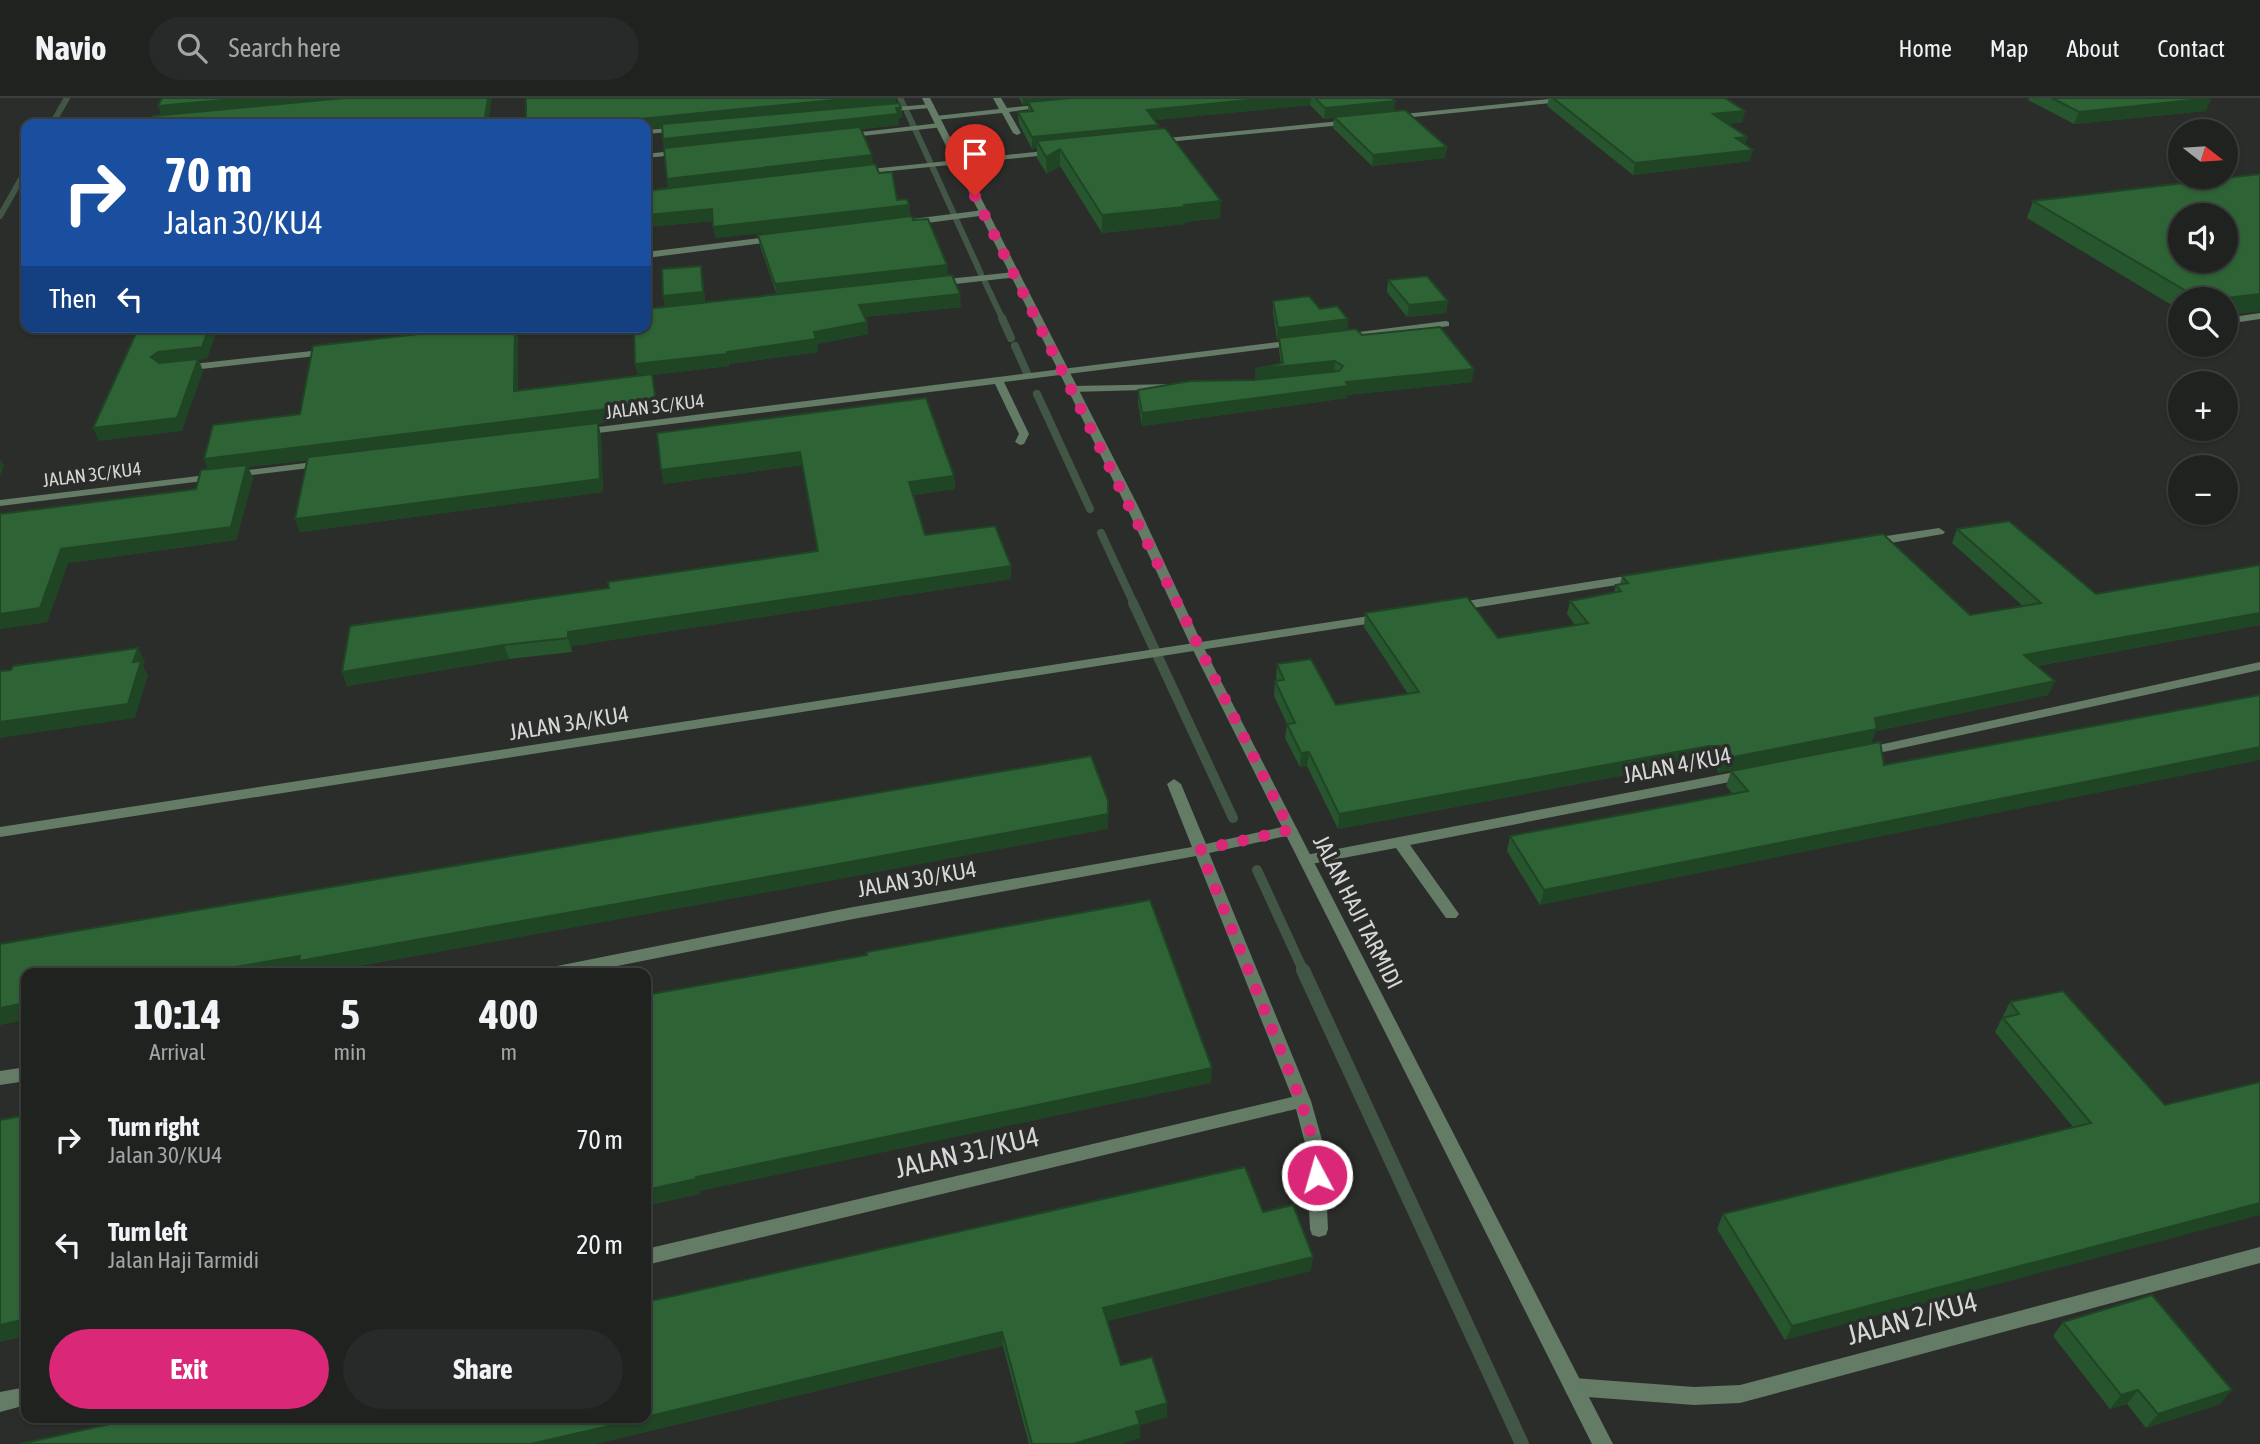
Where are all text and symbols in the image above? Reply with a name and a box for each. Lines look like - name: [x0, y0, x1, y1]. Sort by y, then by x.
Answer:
- search box: [149, 17, 639, 80]
- text: Navio: [35, 29, 107, 67]
- icon: search: [173, 29, 211, 67]
- text: Search here: [229, 33, 341, 63]
- text: Home: [1898, 35, 1952, 62]
- text: Map: [1990, 35, 2028, 62]
- text: About: [2066, 35, 2119, 62]
- text: Contact: [2157, 35, 2225, 62]
- north arrow: [2168, 119, 2238, 189]
- map controls: [2168, 119, 2238, 525]
- pin: [945, 124, 1005, 196]
- icon: arrive: [956, 135, 994, 173]
- text: 70 m: [164, 146, 252, 202]
- icon: right: [49, 147, 140, 238]
- button: sound: [2168, 203, 2238, 273]
- text: Jalan 30/KU4: [164, 204, 323, 241]
- icon: left: [111, 280, 149, 318]
- text: Then: [49, 284, 97, 314]
- button: search: [2168, 287, 2238, 357]
- button: +: [2168, 371, 2238, 441]
- street label: JALAN 3C/KU4: [604, 389, 706, 423]
- button: −: [2168, 455, 2238, 525]
- street label: JALAN 3C/KU4: [41, 457, 143, 491]
- street label: JALAN 3A/KU4: [507, 701, 631, 745]
- street label: JALAN 4/KU4: [1621, 742, 1733, 788]
- street label: JALAN HAJI TARMIDI: [1308, 831, 1408, 993]
- street label: JALAN 30/KU4: [855, 856, 979, 902]
- text: 10:14: [134, 990, 221, 1038]
- text: 5: [340, 990, 360, 1038]
- text: 400: [479, 990, 538, 1038]
- text: Arrival: [149, 1039, 205, 1065]
- text: min: [334, 1039, 367, 1065]
- text: m: [500, 1039, 517, 1065]
- text: Turn right: [108, 1112, 199, 1142]
- street label: JALAN 31/KU4: [892, 1120, 1042, 1184]
- icon: right: [49, 1121, 87, 1159]
- text: 70 m: [576, 1125, 623, 1155]
- position arrow: [1280, 1138, 1354, 1212]
- text: Jalan 30/KU4: [108, 1142, 222, 1168]
- text: Turn left: [108, 1217, 188, 1247]
- icon: left: [49, 1226, 87, 1264]
- text: 20 m: [576, 1230, 623, 1260]
- text: Jalan Haji Tarmidi: [108, 1247, 259, 1273]
- street label: JALAN 2/KU4: [1843, 1285, 1981, 1351]
- button: Exit: [49, 1329, 329, 1409]
- button: Share: [343, 1329, 623, 1409]

